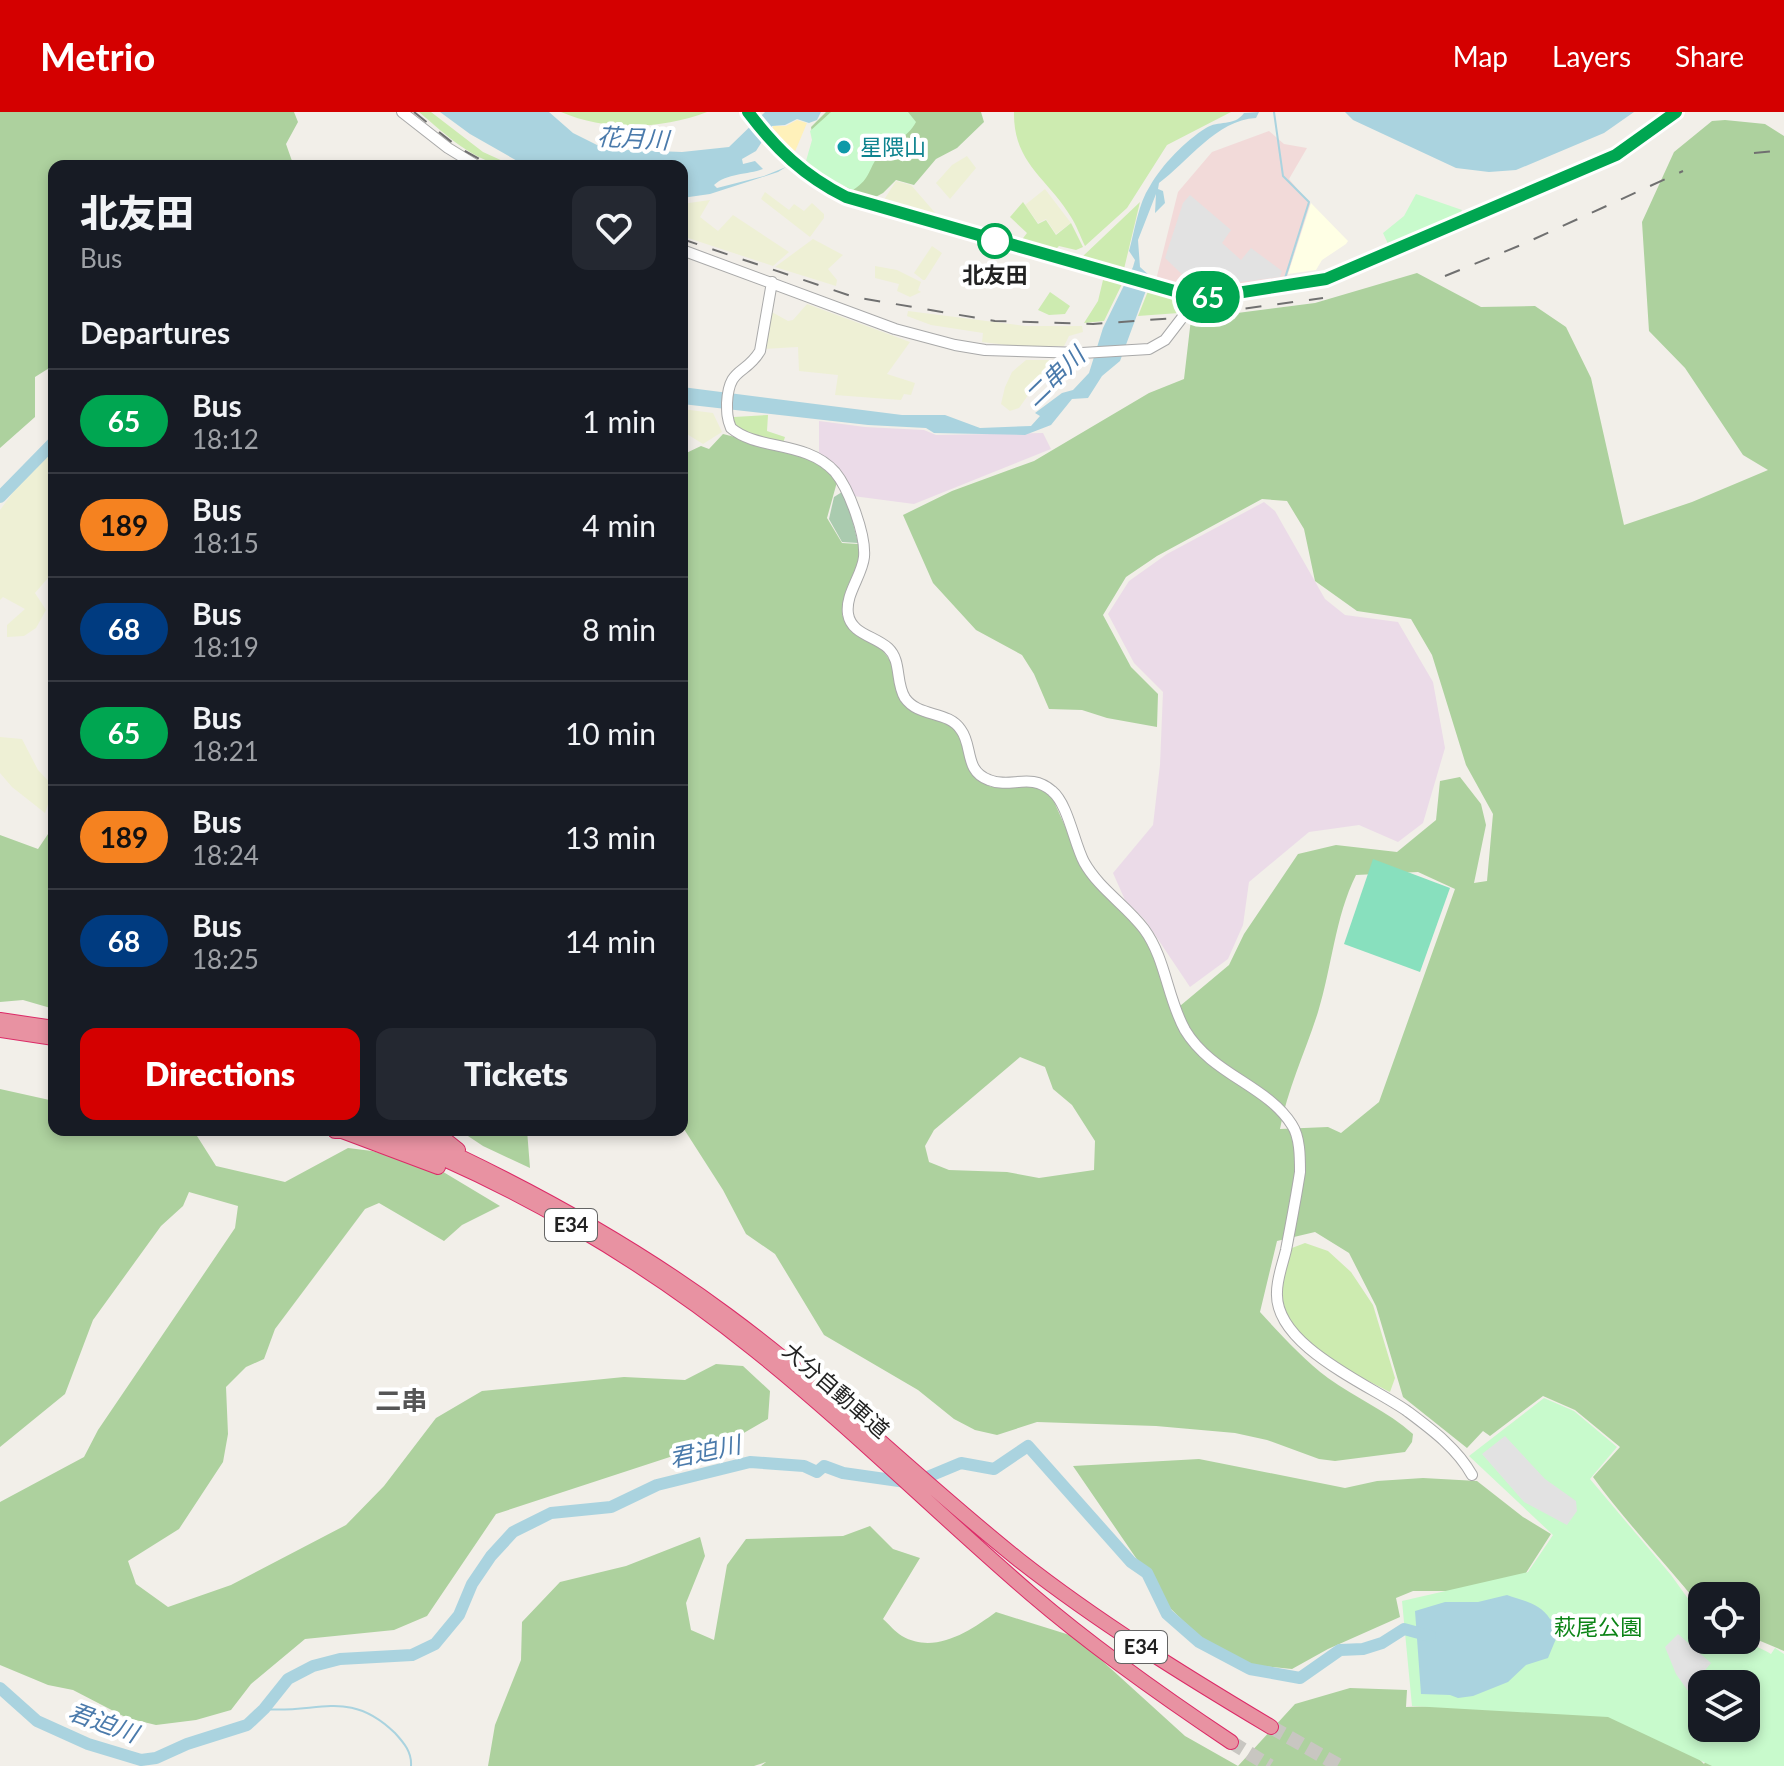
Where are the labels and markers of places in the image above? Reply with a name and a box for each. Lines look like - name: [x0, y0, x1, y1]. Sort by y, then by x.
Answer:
- place label: 星隈山: [860, 133, 926, 160]
- marker: 星隈山: [835, 138, 853, 156]
- marker: 北友田: [978, 224, 1012, 258]
- place label: 北友田: [962, 261, 1028, 288]

